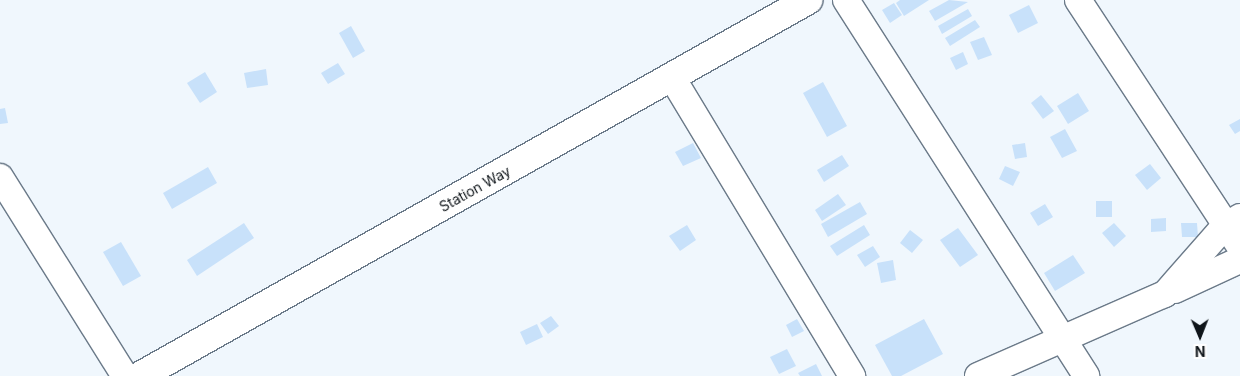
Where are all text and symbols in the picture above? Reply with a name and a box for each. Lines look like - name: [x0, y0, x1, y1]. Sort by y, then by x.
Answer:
- street label: Station Way: [437, 163, 513, 215]
- north arrow: [1175, 311, 1225, 361]
- text: N: [1195, 343, 1206, 360]

